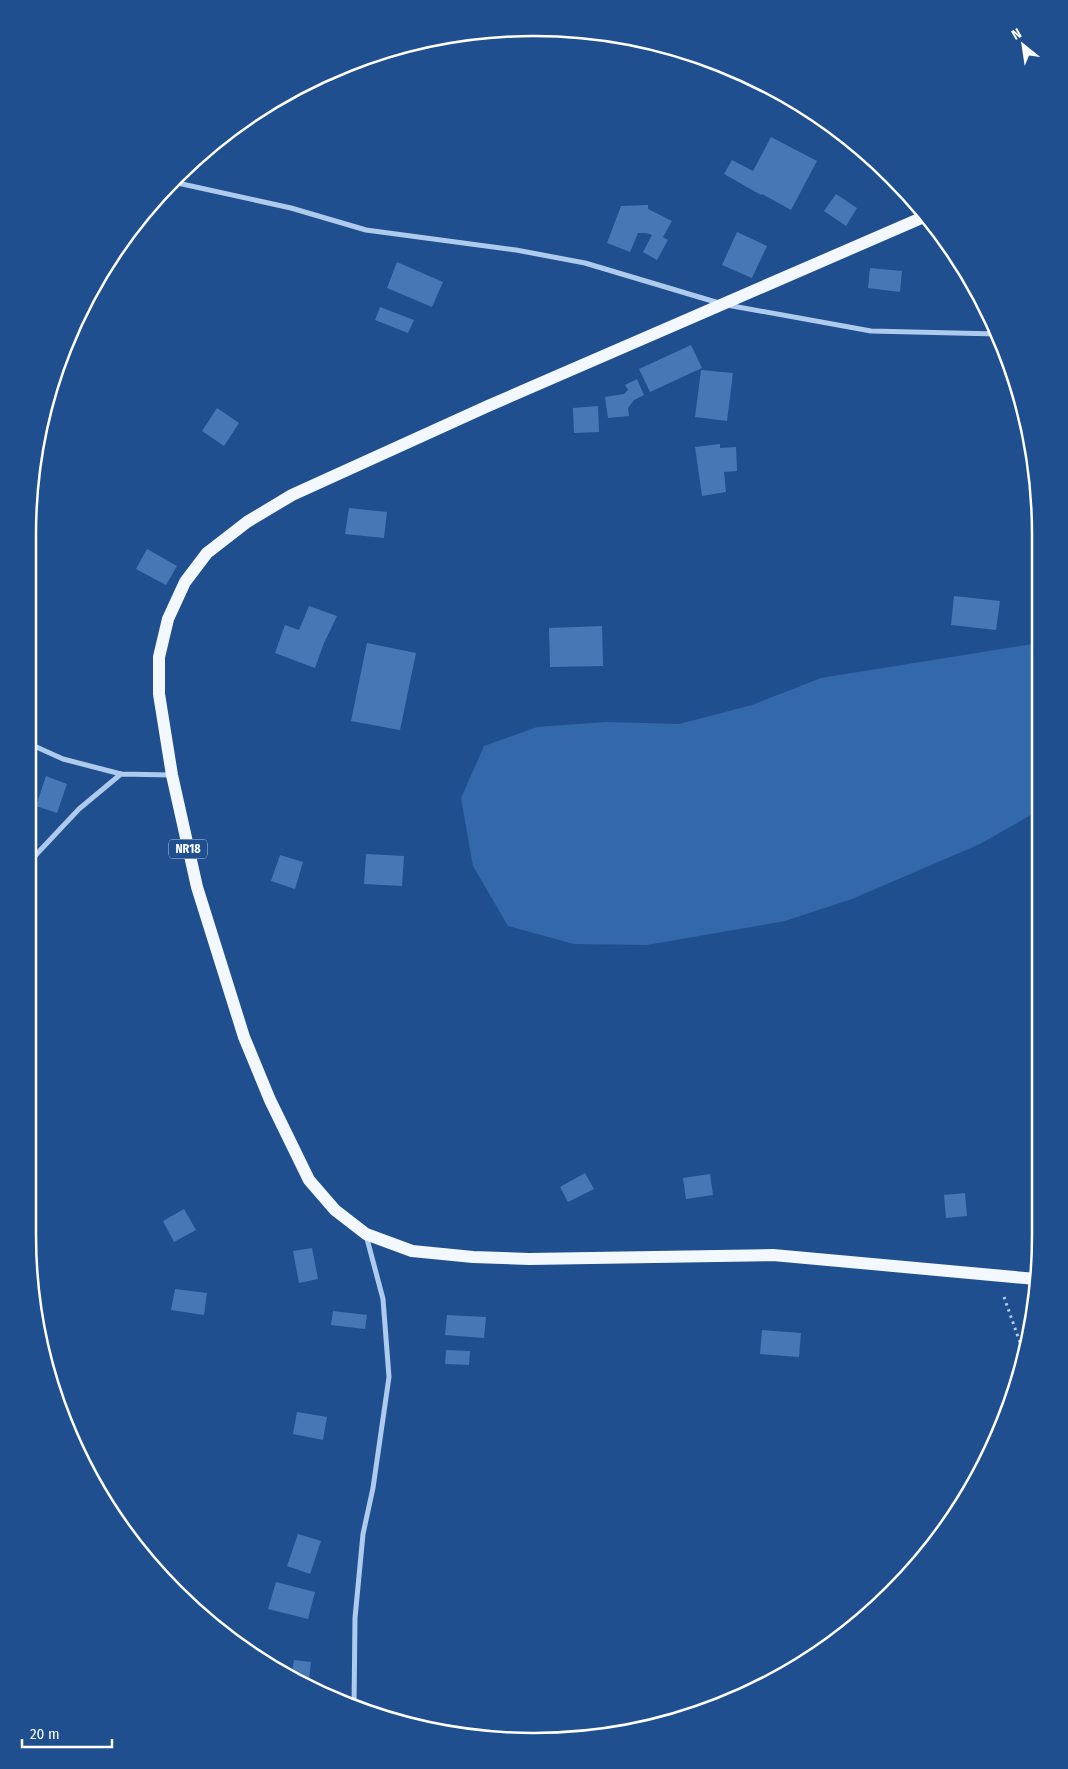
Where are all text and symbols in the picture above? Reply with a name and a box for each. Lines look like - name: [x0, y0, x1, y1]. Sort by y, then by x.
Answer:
- north arrow: [998, 20, 1048, 70]
- text: N: [1009, 25, 1025, 44]
- road number: NR18: [169, 840, 207, 859]
- scale bar: [22, 1716, 112, 1748]
- text: 20 m: [30, 1725, 60, 1743]

